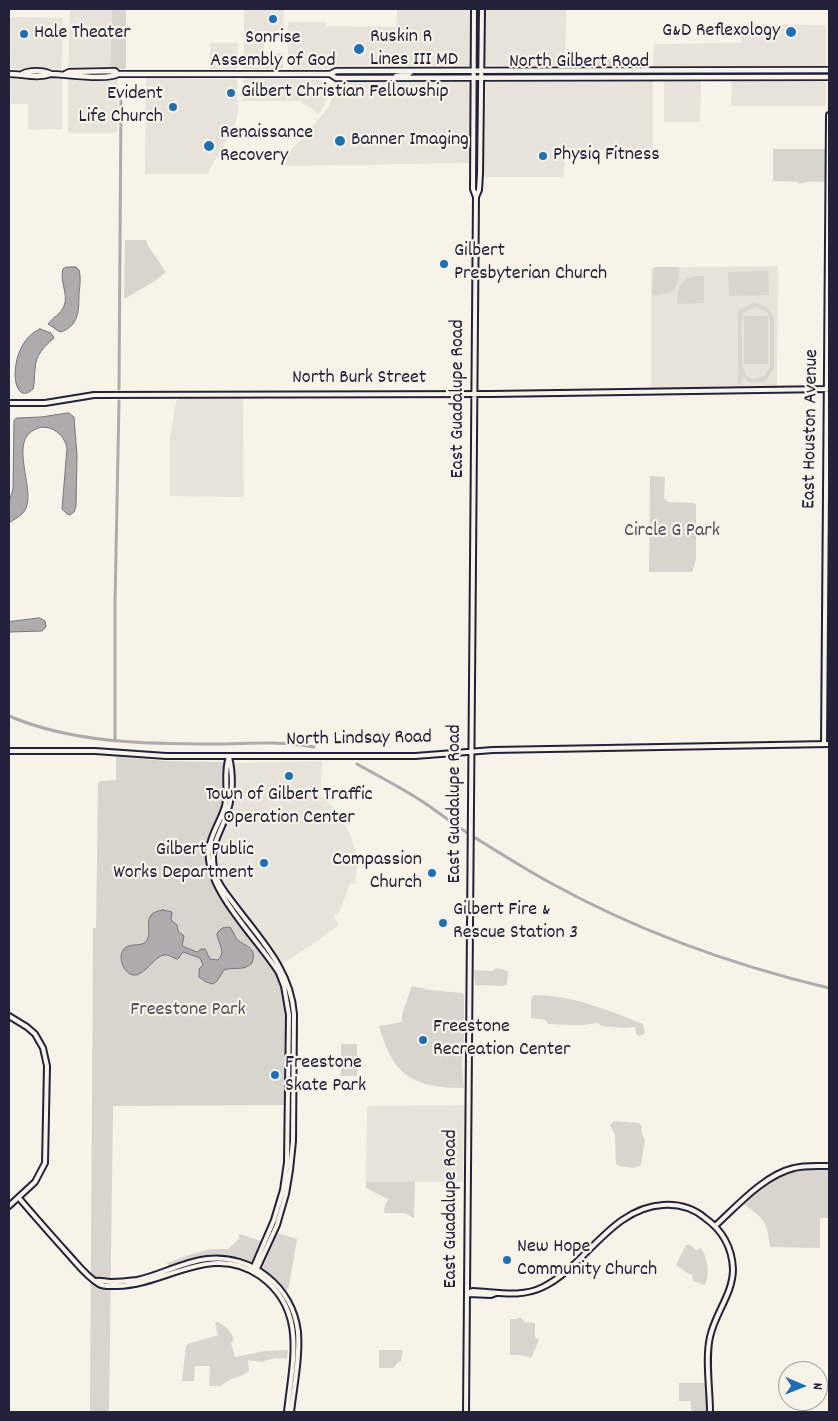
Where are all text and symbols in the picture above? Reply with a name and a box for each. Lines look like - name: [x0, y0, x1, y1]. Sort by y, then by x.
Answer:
- marker: Sonrise Assembly of God: [267, 13, 279, 25]
- place label: G&D Reflexology: [662, 20, 780, 44]
- place label: Hale Theater: [34, 22, 131, 46]
- marker: G&D Reflexology: [784, 25, 798, 39]
- place label: Ruskin R Lines III MD: [370, 26, 458, 73]
- place label: Sonrise Assembly of God: [210, 27, 336, 74]
- marker: Hale Theater: [18, 28, 30, 40]
- marker: Ruskin R Lines III MD: [352, 42, 366, 56]
- street label: North Gilbert Road: [509, 51, 649, 75]
- place label: Gilbert Christian Fellowship: [241, 81, 449, 105]
- place label: Evident Life Church: [78, 83, 163, 130]
- marker: Gilbert Christian Fellowship: [225, 87, 237, 99]
- marker: Evident Life Church: [167, 101, 179, 113]
- place label: Renaissance Recovery: [220, 122, 313, 169]
- place label: Banner Imaging: [351, 129, 469, 153]
- marker: Banner Imaging: [333, 134, 347, 148]
- marker: Renaissance Recovery: [202, 139, 216, 153]
- place label: Physiq Fitness: [553, 144, 660, 168]
- marker: Physiq Fitness: [537, 150, 549, 162]
- place label: Gilbert Presbyterian Church: [454, 240, 607, 287]
- marker: Gilbert Presbyterian Church: [438, 258, 450, 270]
- street label: East Guadalupe Road: [447, 319, 471, 479]
- street label: East Houston Avenue: [799, 349, 825, 509]
- street label: North Burk Street: [292, 367, 426, 391]
- park label: Circle G Park: [624, 520, 720, 544]
- street label: East Guadalupe Road: [444, 724, 468, 884]
- street label: North Lindsay Road: [286, 727, 432, 753]
- marker: Town of Gilbert Traffic Operation Center: [283, 770, 295, 782]
- place label: Town of Gilbert Traffic Operation Center: [205, 784, 373, 831]
- place label: Gilbert Public Works Department: [113, 839, 254, 886]
- place label: Compassion Church: [332, 849, 422, 896]
- marker: Gilbert Public Works Department: [258, 857, 270, 869]
- marker: Compassion Church: [426, 867, 438, 879]
- place label: Gilbert Fire & Rescue Station 3: [453, 899, 578, 946]
- marker: Gilbert Fire & Rescue Station 3: [437, 917, 449, 929]
- park label: Freestone Park: [130, 999, 246, 1023]
- place label: Freestone Recreation Center: [433, 1016, 570, 1063]
- marker: Freestone Recreation Center: [417, 1034, 429, 1046]
- place label: Freestone Skate Park: [285, 1052, 366, 1099]
- marker: Freestone Skate Park: [269, 1069, 281, 1081]
- street label: East Guadalupe Road: [440, 1129, 464, 1289]
- place label: New Hope Community Church: [517, 1236, 657, 1283]
- marker: New Hope Community Church: [501, 1254, 513, 1266]
- north arrow: [778, 1361, 828, 1411]
- text: N: [807, 1383, 827, 1390]

